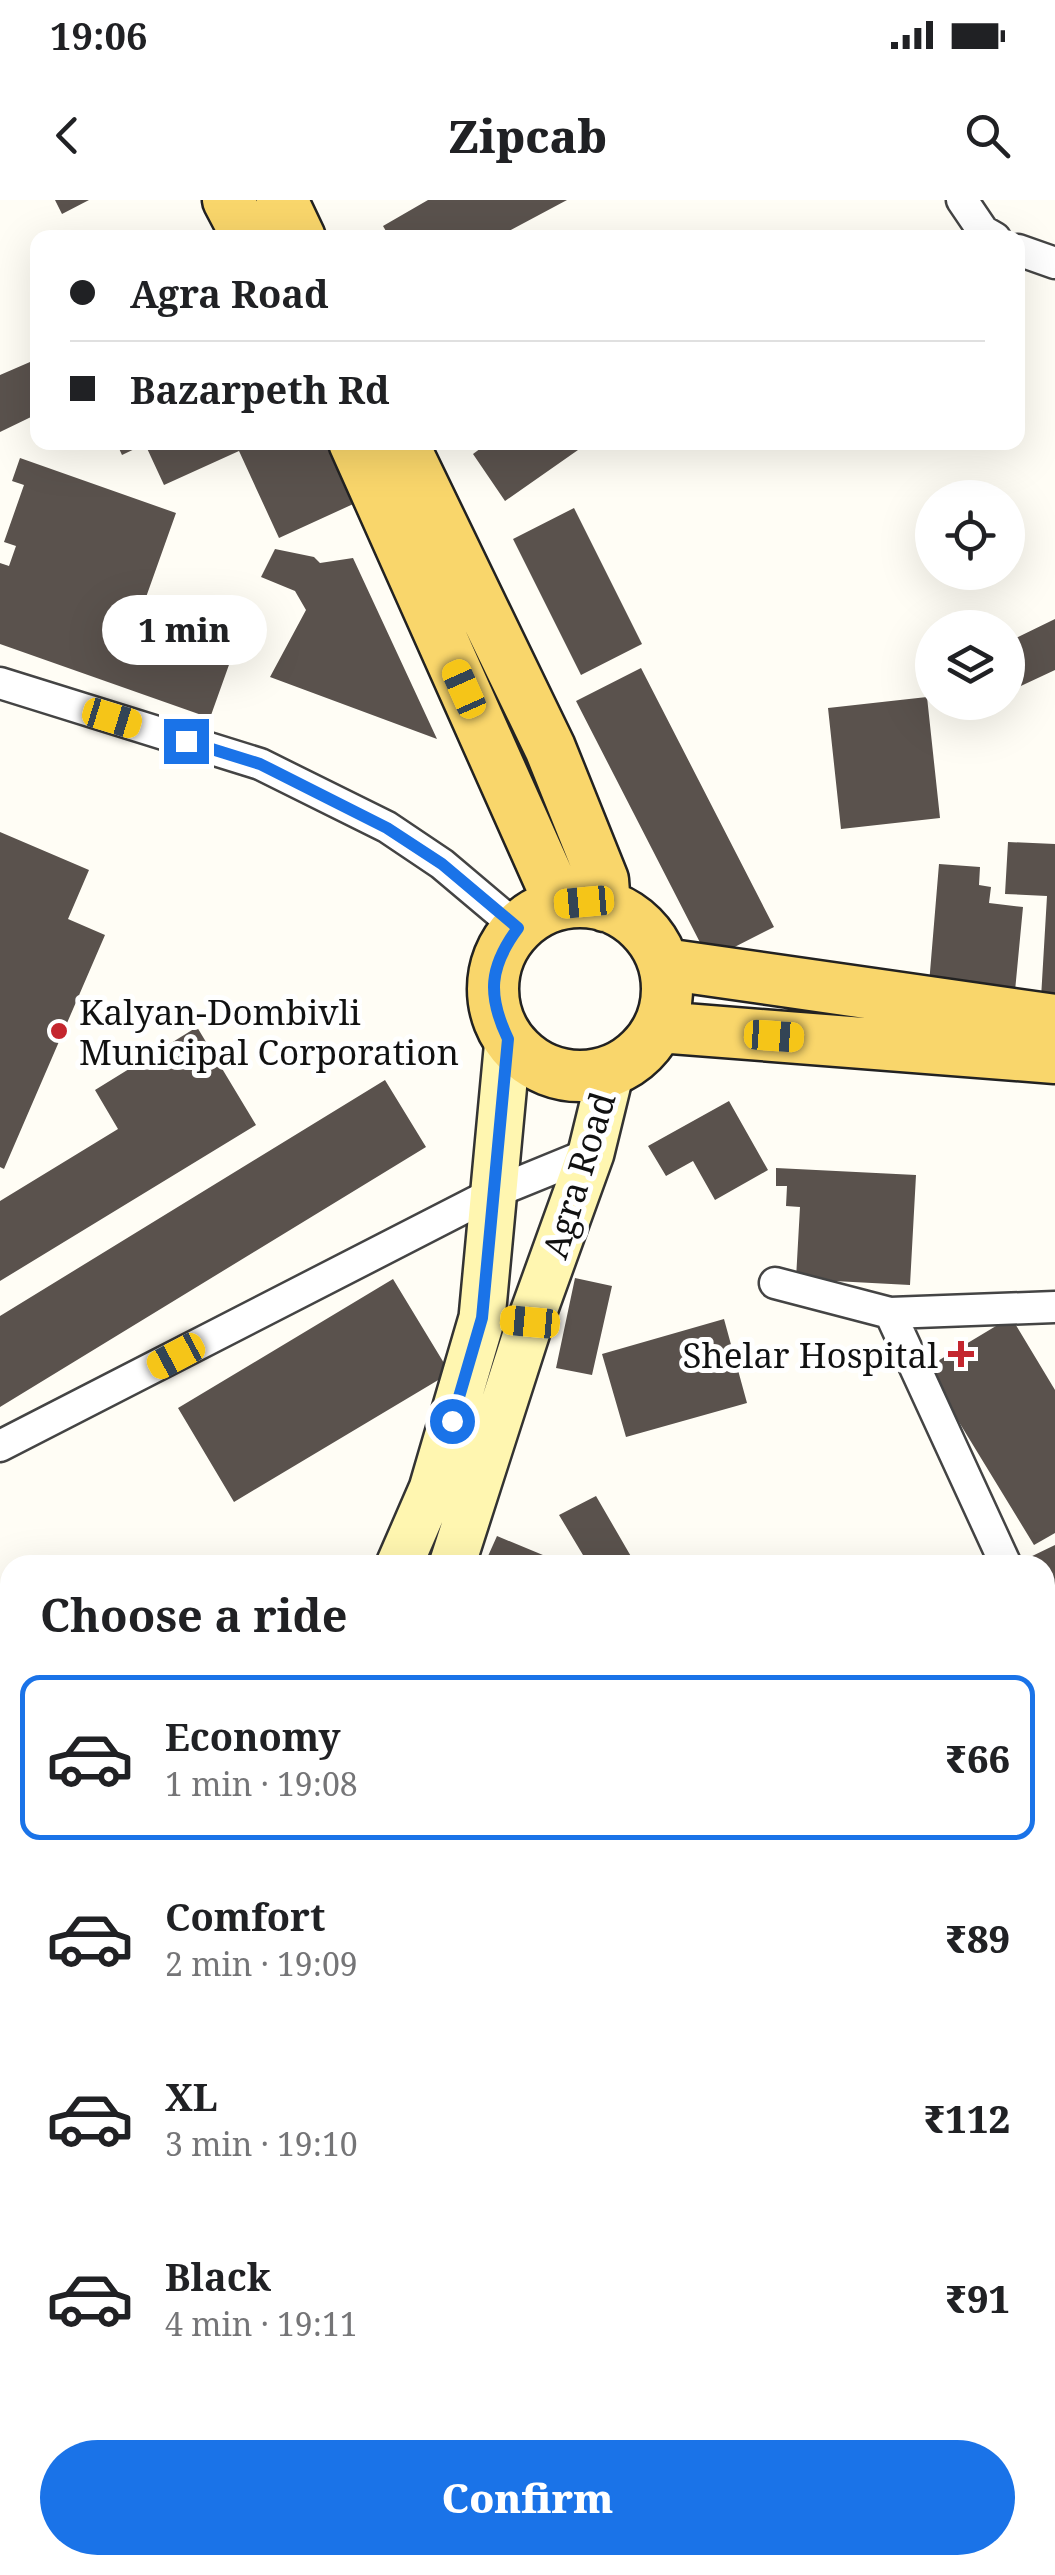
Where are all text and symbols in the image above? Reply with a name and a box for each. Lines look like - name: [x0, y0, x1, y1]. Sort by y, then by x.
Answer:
- text: 19:06: [50, 9, 147, 61]
- text: Zipcab: [448, 105, 607, 166]
- icon: back: [40, 108, 95, 163]
- icon: search: [960, 108, 1015, 163]
- text: Agra Road: [130, 267, 329, 319]
- text: Bazarpeth Rd: [130, 363, 390, 415]
- map controls: [915, 480, 1025, 720]
- button: locate: [915, 480, 1025, 590]
- callout: 1 min: [104, 596, 268, 666]
- text: 1 min: [139, 608, 230, 651]
- button: layers: [915, 610, 1025, 720]
- car: [438, 655, 490, 723]
- car: [79, 695, 145, 741]
- route end: [164, 719, 209, 764]
- car: [553, 884, 615, 920]
- place label: Kalyan-Dombivli Municipal Corporation: [79, 988, 459, 1075]
- car: [743, 1019, 805, 1053]
- marker: Kalyan-Dombivli Municipal Corporation: [48, 1020, 70, 1042]
- street label: Agra Road: [530, 1086, 626, 1264]
- car: [499, 1304, 561, 1340]
- car: [142, 1329, 210, 1383]
- place label: Shelar Hospital: [683, 1331, 938, 1378]
- marker: Shelar Hospital: [948, 1341, 974, 1367]
- route start: [430, 1399, 475, 1444]
- text: Choose a ride: [40, 1584, 348, 1645]
- text: Economy: [165, 1710, 341, 1762]
- icon: car: [45, 1713, 135, 1803]
- text: ₹66: [945, 1732, 1010, 1784]
- text: 1 min · 19:08: [165, 1762, 358, 1805]
- text: Comfort: [165, 1890, 325, 1942]
- icon: car: [45, 1893, 135, 1983]
- text: ₹89: [945, 1912, 1010, 1964]
- text: 2 min · 19:09: [165, 1942, 358, 1985]
- text: XL: [165, 2070, 218, 2122]
- icon: car: [45, 2073, 135, 2163]
- text: ₹112: [924, 2092, 1010, 2144]
- text: 3 min · 19:10: [165, 2122, 358, 2165]
- text: Black: [165, 2250, 271, 2302]
- icon: car: [45, 2253, 135, 2343]
- text: ₹91: [945, 2272, 1010, 2324]
- text: 4 min · 19:11: [165, 2302, 358, 2345]
- button: Confirm: [40, 2440, 1015, 2555]

